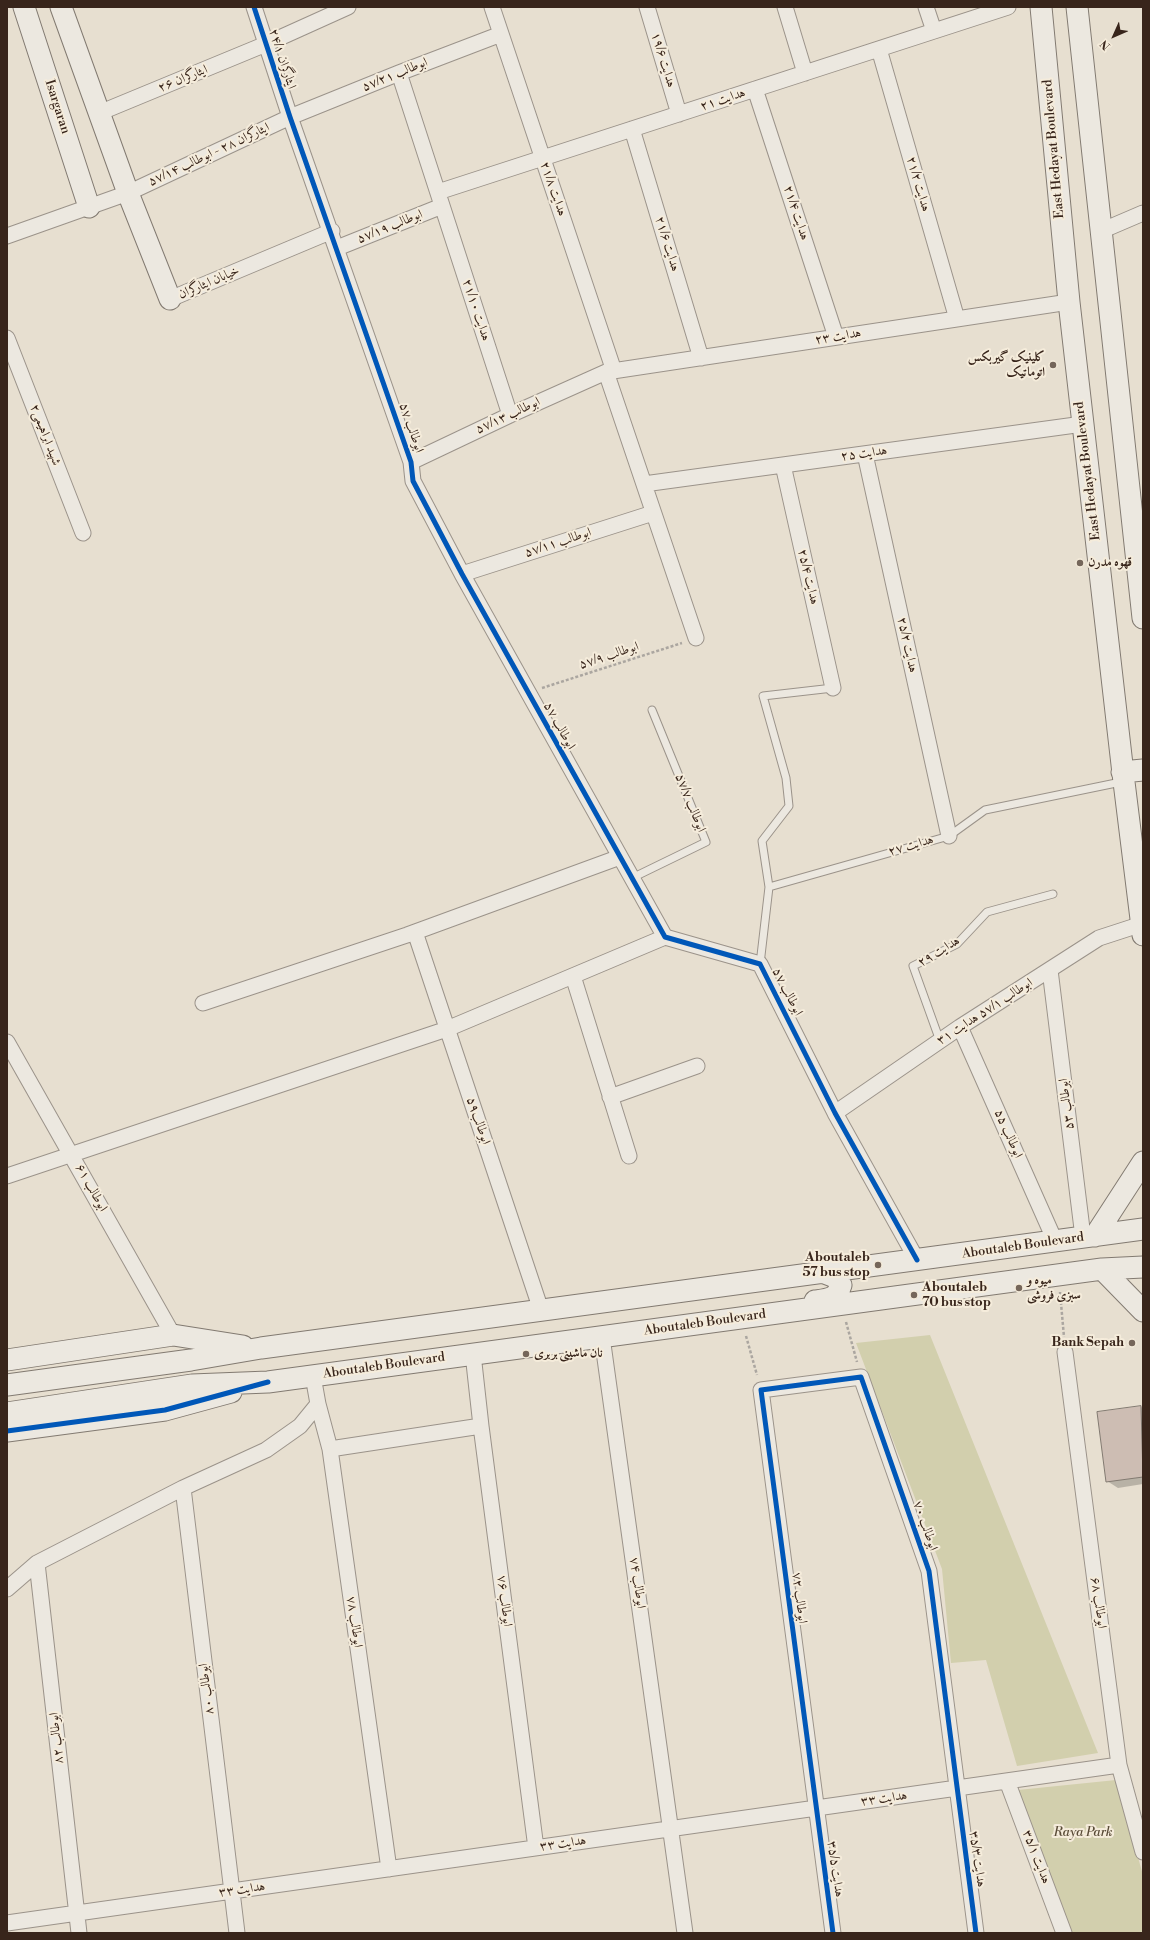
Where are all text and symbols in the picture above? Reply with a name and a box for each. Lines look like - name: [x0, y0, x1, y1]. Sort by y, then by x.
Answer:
- north arrow: [1094, 16, 1134, 56]
- street label: ایثارگران ۲۴/۱: [265, 27, 299, 91]
- street label: هدایت ۱۹/۶: [647, 31, 679, 89]
- text: N: [1097, 36, 1114, 53]
- street label: ابوطالب ۵۷/۲۱: [360, 55, 430, 95]
- street label: ایثارگران ۲۶: [156, 62, 210, 96]
- street label: Isargaran: [41, 78, 73, 136]
- street label: East Hedayat Boulevard: [1040, 79, 1068, 219]
- street label: هدایت ۲۱: [698, 85, 748, 115]
- street label: ایثارگران ۲۸ - ابوطالب ۵۷/۱۴: [146, 120, 272, 190]
- street label: هدایت ۲۱/۲: [903, 155, 933, 213]
- street label: هدایت ۲۱/۸: [536, 160, 570, 218]
- street label: هدایت ۲۱/۴: [780, 184, 812, 242]
- street label: ابوطالب ۵۷/۱۹: [355, 207, 425, 247]
- street label: هدایت ۲۱/۶: [651, 215, 683, 273]
- street label: خیابان ایثارگران: [176, 263, 242, 303]
- street label: هدایت ۲۱/۱۰: [459, 277, 493, 343]
- street label: هدایت ۲۳: [814, 326, 862, 348]
- place label: کلینیک گیربکس اتوماتیک: [968, 350, 1045, 381]
- marker: کلینیک گیربکس اتوماتیک: [1048, 360, 1058, 370]
- street label: ابوطالب ۵۷/۱۳: [473, 394, 543, 438]
- street label: ابوطالب ۵۷: [395, 401, 427, 455]
- street label: East Hedayat Boulevard: [1072, 401, 1104, 541]
- street label: شهید ابراهیمی۲: [26, 402, 64, 468]
- street label: هدایت ۲۵: [840, 443, 888, 465]
- street label: ابوطالب ۵۷/۱۱: [523, 525, 593, 561]
- street label: هدایت ۲۵/۴: [794, 548, 822, 606]
- place label: قهوه مدرن: [1088, 555, 1132, 571]
- marker: قهوه مدرن: [1075, 558, 1085, 568]
- street label: هدایت ۲۵/۲: [893, 616, 921, 674]
- street label: ابوطالب ۵۷/۹: [577, 639, 641, 673]
- street label: ابوطالب ۵۷: [540, 700, 578, 752]
- street label: ابوطالب ۵۷/۷: [671, 771, 709, 835]
- street label: هدایت ۲۷: [886, 832, 936, 860]
- street label: هدایت ۲۹: [915, 933, 963, 971]
- street label: ابوطالب ۵۷: [768, 965, 806, 1019]
- street label: ابوطالب ۵۷/۱ هدایت ۳۱: [934, 975, 1036, 1049]
- street label: ابوطالب ۵۳: [1056, 1077, 1078, 1131]
- street label: ابوطالب۵۹: [463, 1095, 493, 1147]
- street label: ابوطالب ۵۵: [990, 1107, 1026, 1161]
- street label: ابوطالب ۶۱: [72, 1162, 110, 1214]
- street label: Aboutaleb Boulevard: [961, 1230, 1085, 1262]
- place label: Aboutaleb 57 bus stop: [802, 1250, 870, 1281]
- marker: Aboutaleb 57 bus stop: [873, 1260, 883, 1270]
- place label: میوه و سبزی فروشی: [1027, 1273, 1081, 1304]
- place label: Aboutaleb 70 bus stop: [922, 1280, 991, 1311]
- marker: میوه و سبزی فروشی: [1014, 1283, 1024, 1293]
- marker: Aboutaleb 70 bus stop: [909, 1290, 919, 1300]
- street label: Aboutaleb Boulevard: [643, 1307, 767, 1339]
- place label: Bank Sepah: [1051, 1335, 1124, 1351]
- marker: Bank Sepah: [1127, 1338, 1137, 1348]
- place label: نان ماشینی بربری: [534, 1346, 603, 1362]
- marker: نان ماشینی بربری: [521, 1349, 531, 1359]
- street label: Aboutaleb Boulevard: [322, 1350, 446, 1382]
- street label: ابوطالب ۷۰: [909, 1499, 941, 1553]
- street label: ابوطالب ۷۴: [626, 1556, 648, 1610]
- street label: ابوطالب ۷۲: [788, 1571, 810, 1625]
- street label: ابوطالب ۷۶: [493, 1574, 515, 1628]
- street label: ابوطالب ۶۸: [1087, 1576, 1109, 1630]
- street label: ابوطالب ۷۸: [343, 1595, 365, 1649]
- street label: ابوطالب ۸۰: [196, 1662, 218, 1716]
- street label: ابوطالب ۸۲: [47, 1711, 67, 1765]
- street label: هدایت ۳۳: [860, 1788, 908, 1810]
- park label: Raya Park: [1053, 1825, 1113, 1841]
- street label: هدایت ۳۵/۱: [1019, 1828, 1053, 1886]
- street label: هدایت ۳۵/۳: [965, 1830, 989, 1888]
- street label: هدایت ۳۳: [539, 1833, 587, 1855]
- street label: هدایت ۳۵/۵: [823, 1840, 847, 1898]
- street label: هدایت ۳۳: [218, 1879, 266, 1901]

